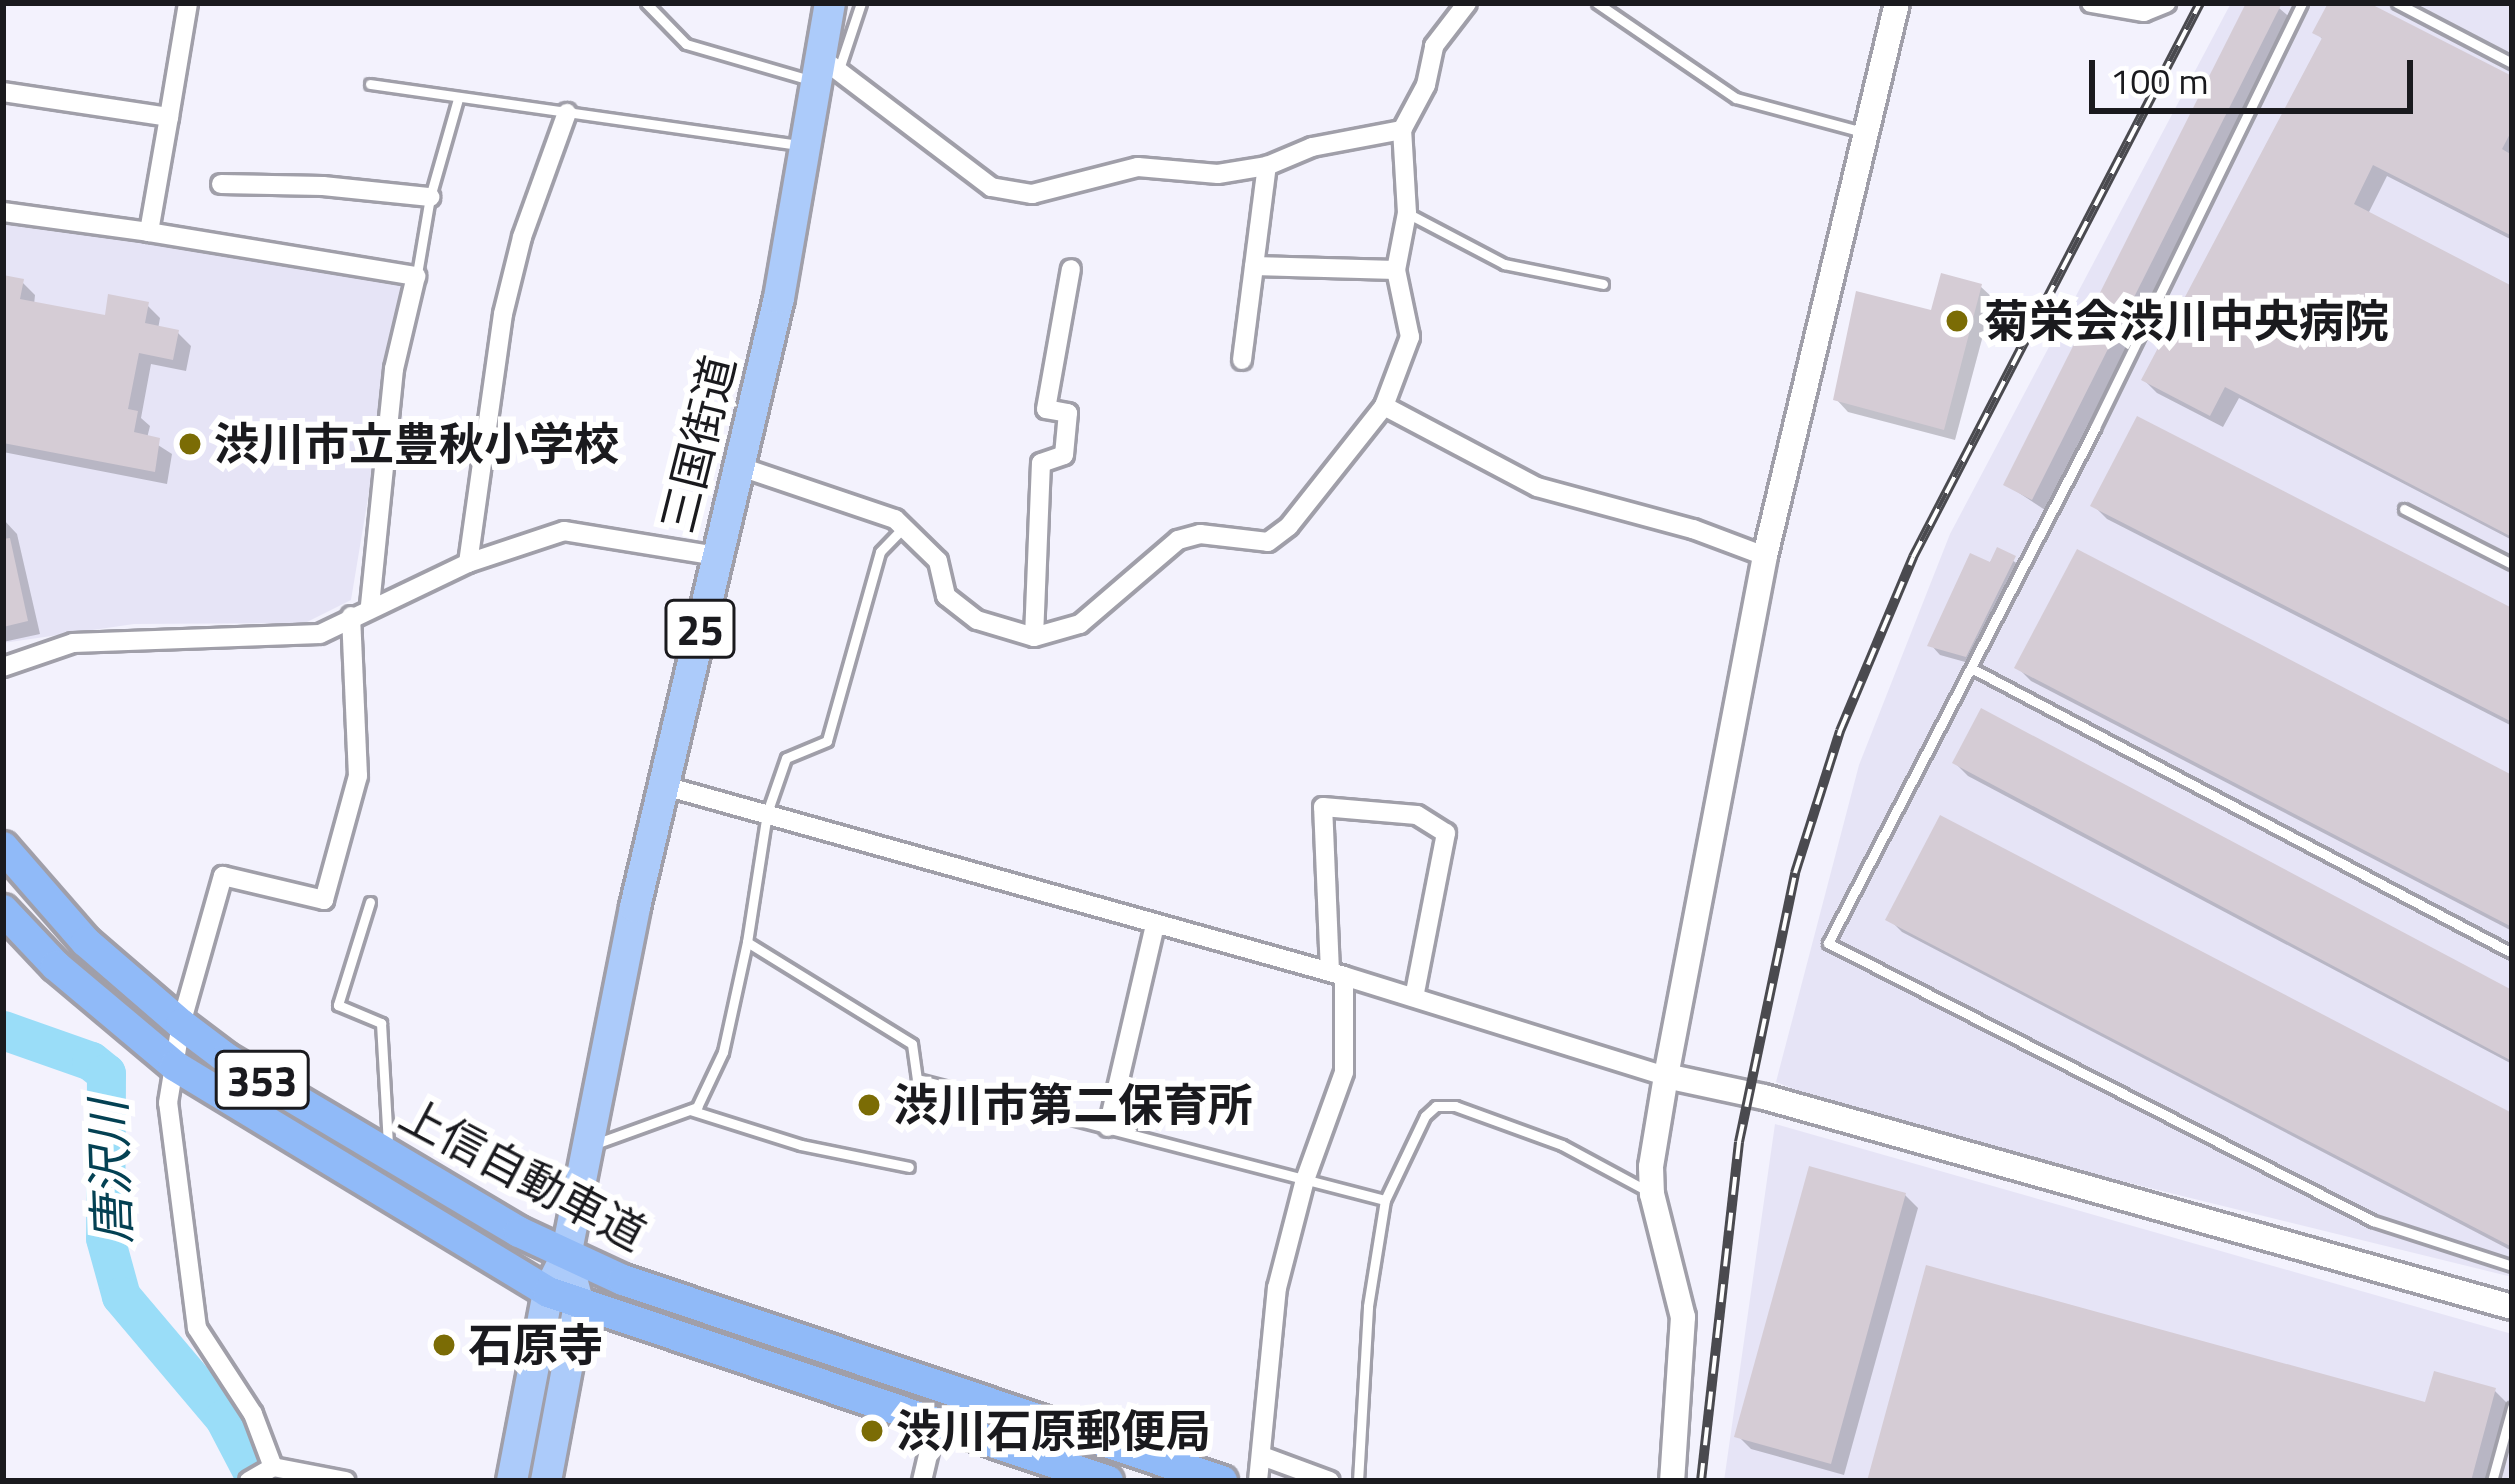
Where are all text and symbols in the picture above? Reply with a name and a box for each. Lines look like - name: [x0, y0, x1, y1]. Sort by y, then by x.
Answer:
- scale bar: [2095, 36, 2419, 110]
- text: 100 m: [2110, 53, 2209, 108]
- place label: 菊栄会渋川中央病院: [1984, 294, 2389, 348]
- marker: 菊栄会渋川中央病院: [1941, 305, 1973, 337]
- street label: 三国街道: [650, 350, 746, 538]
- place label: 渋川市立豊秋小学校: [214, 417, 619, 471]
- marker: 渋川市立豊秋小学校: [177, 431, 203, 457]
- road number: 25: [664, 593, 736, 665]
- road number: 353: [214, 1044, 310, 1116]
- place label: 渋川市第二保育所: [893, 1078, 1253, 1132]
- street label: 上信自動車道: [391, 1087, 655, 1261]
- marker: 渋川市第二保育所: [856, 1092, 882, 1118]
- water label: 唐沢川: [79, 1099, 141, 1245]
- place label: 石原寺: [468, 1318, 603, 1372]
- marker: 石原寺: [431, 1332, 457, 1358]
- place label: 渋川石原郵便局: [896, 1404, 1211, 1458]
- marker: 渋川石原郵便局: [859, 1418, 885, 1444]

